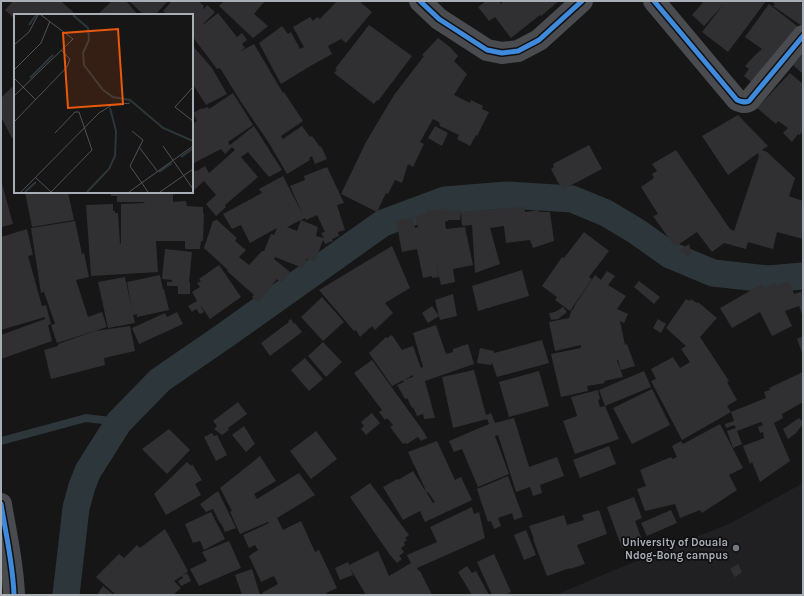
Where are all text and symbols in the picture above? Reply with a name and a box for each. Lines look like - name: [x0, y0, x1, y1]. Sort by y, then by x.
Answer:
- inset map: [14, 14, 193, 193]
- place label: University of Douala Ndog-Bong campus: [622, 536, 728, 562]
- marker: University of Douala Ndog-Bong campus: [731, 543, 741, 553]

